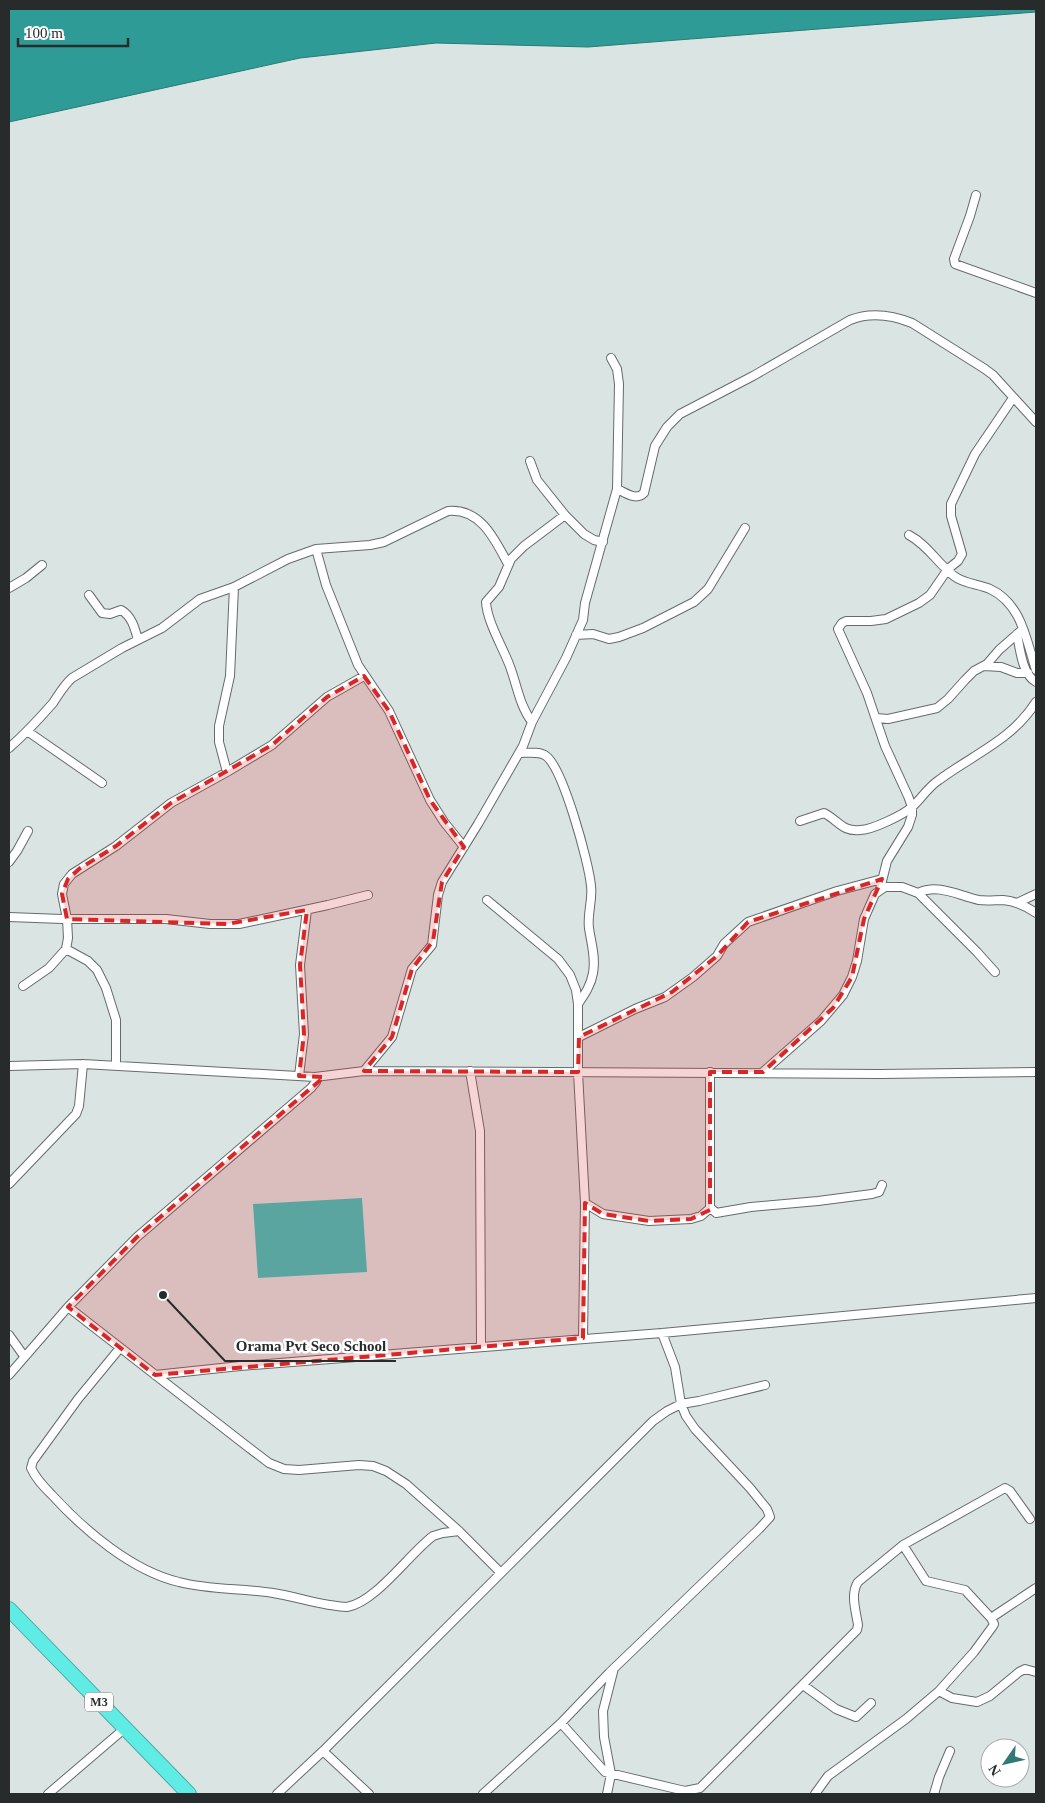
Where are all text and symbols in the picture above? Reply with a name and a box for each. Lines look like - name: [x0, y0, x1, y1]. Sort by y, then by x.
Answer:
- scale bar: [18, 15, 128, 47]
- text: 100 m: [25, 25, 63, 41]
- callout: Orama Pvt Seco School: [225, 1331, 396, 1361]
- text: Orama Pvt Seco School: [236, 1338, 386, 1354]
- road number: M3: [85, 1692, 113, 1711]
- north arrow: [980, 1738, 1030, 1788]
- text: N: [986, 1762, 1004, 1778]

